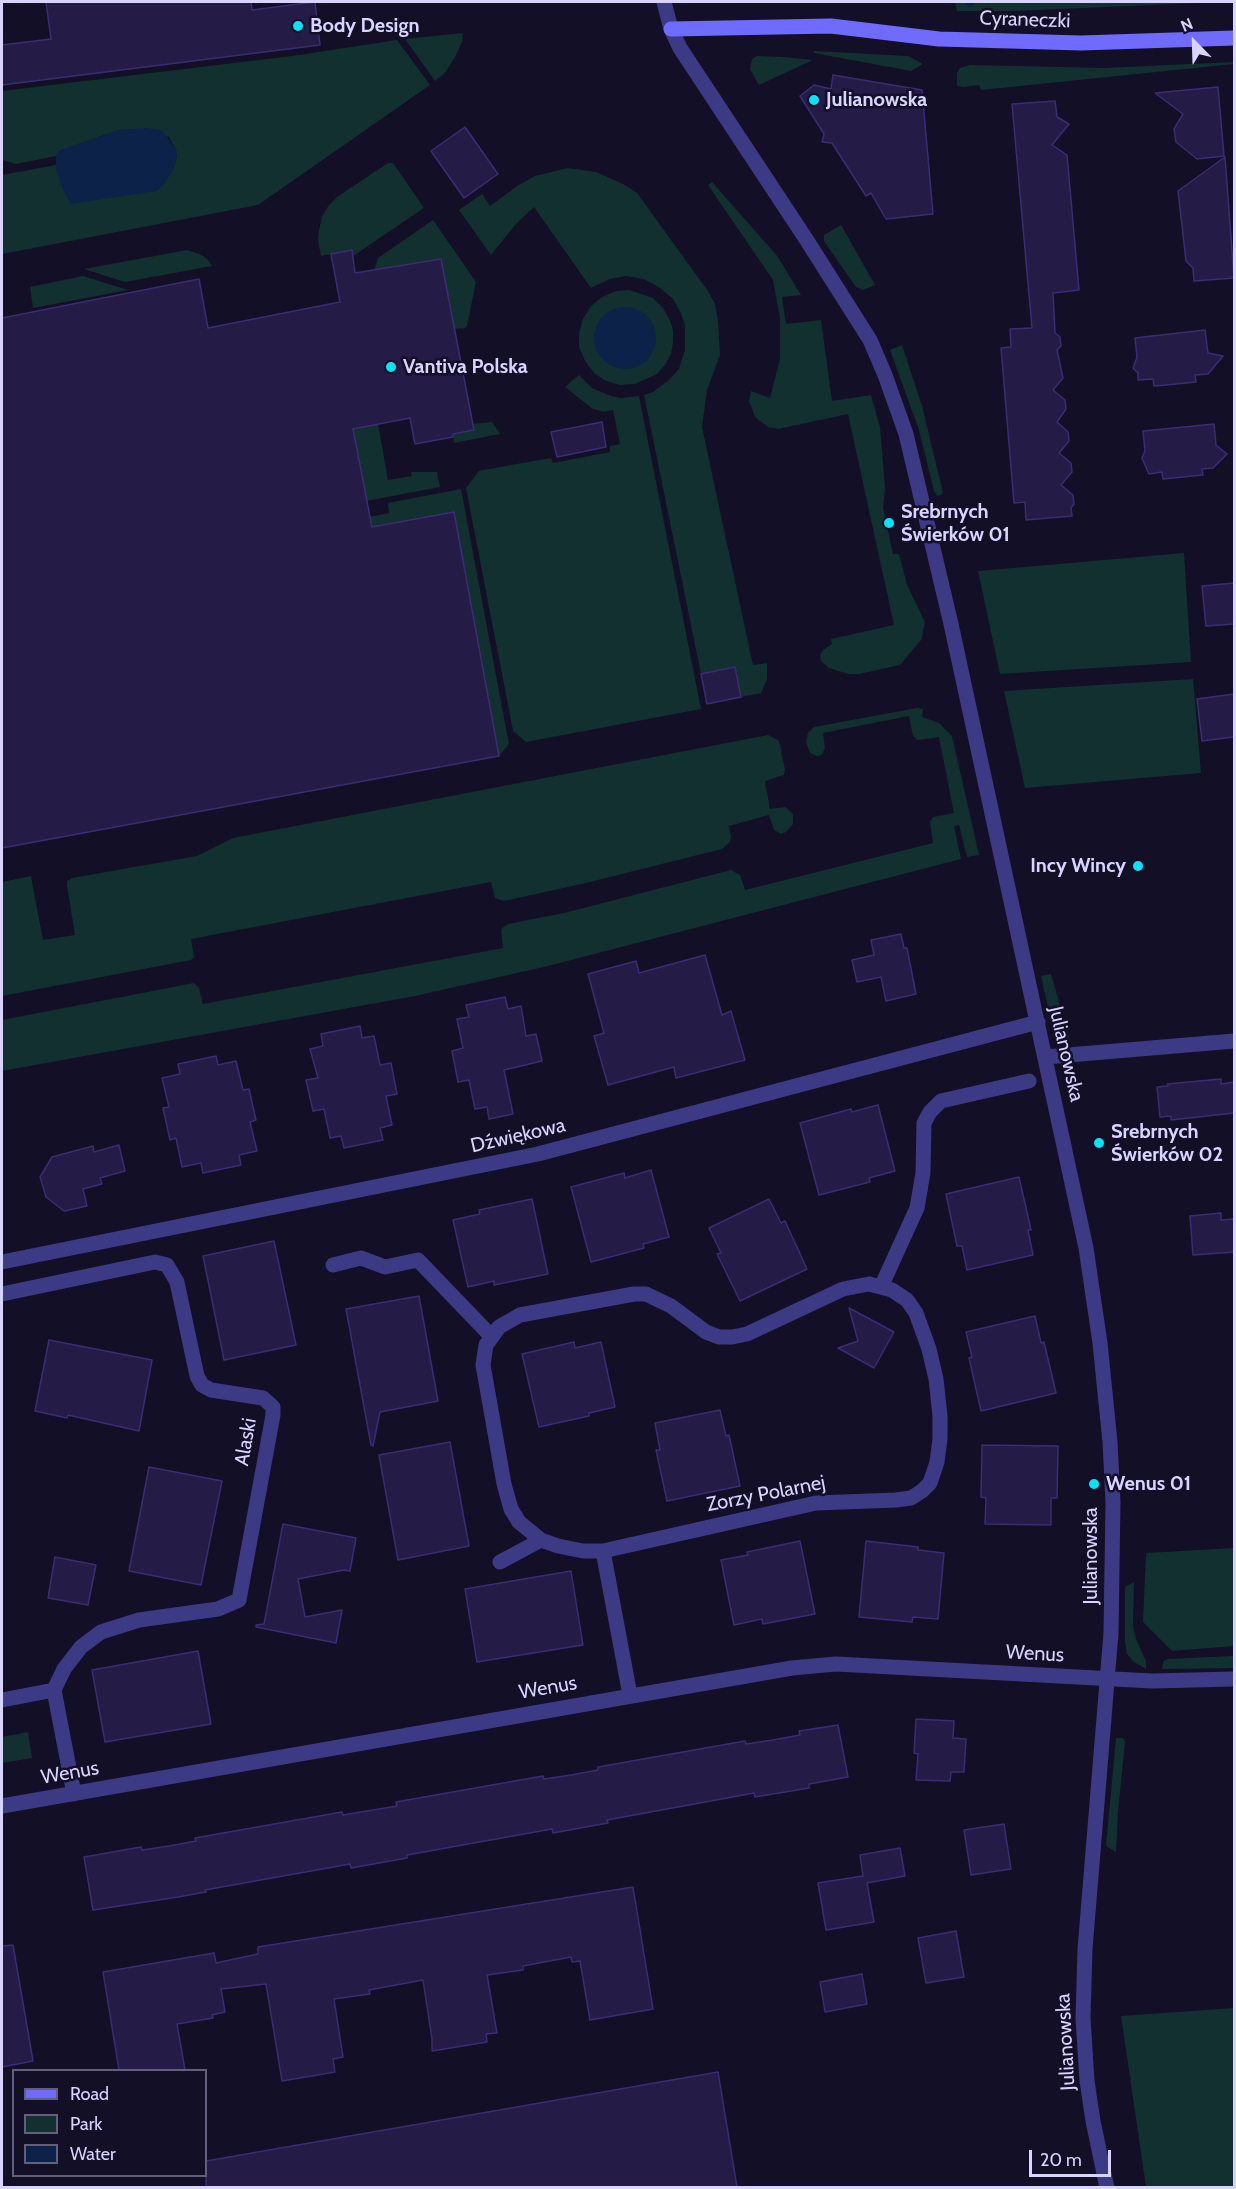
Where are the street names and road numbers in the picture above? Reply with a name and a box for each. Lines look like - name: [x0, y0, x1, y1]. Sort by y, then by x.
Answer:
- street label: Cyraneczki: [979, 6, 1071, 34]
- street label: Julianowska: [1043, 1004, 1089, 1104]
- street label: Dźwiękowa: [468, 1113, 568, 1159]
- street label: Alaski: [230, 1416, 262, 1468]
- street label: Zorzy Polarnej: [705, 1471, 827, 1517]
- street label: Julianowska: [1079, 1507, 1103, 1605]
- street label: Wenus: [1005, 1640, 1065, 1668]
- street label: Wenus: [517, 1671, 579, 1705]
- street label: Wenus: [39, 1756, 101, 1790]
- street label: Julianowska: [1051, 1993, 1081, 2091]

